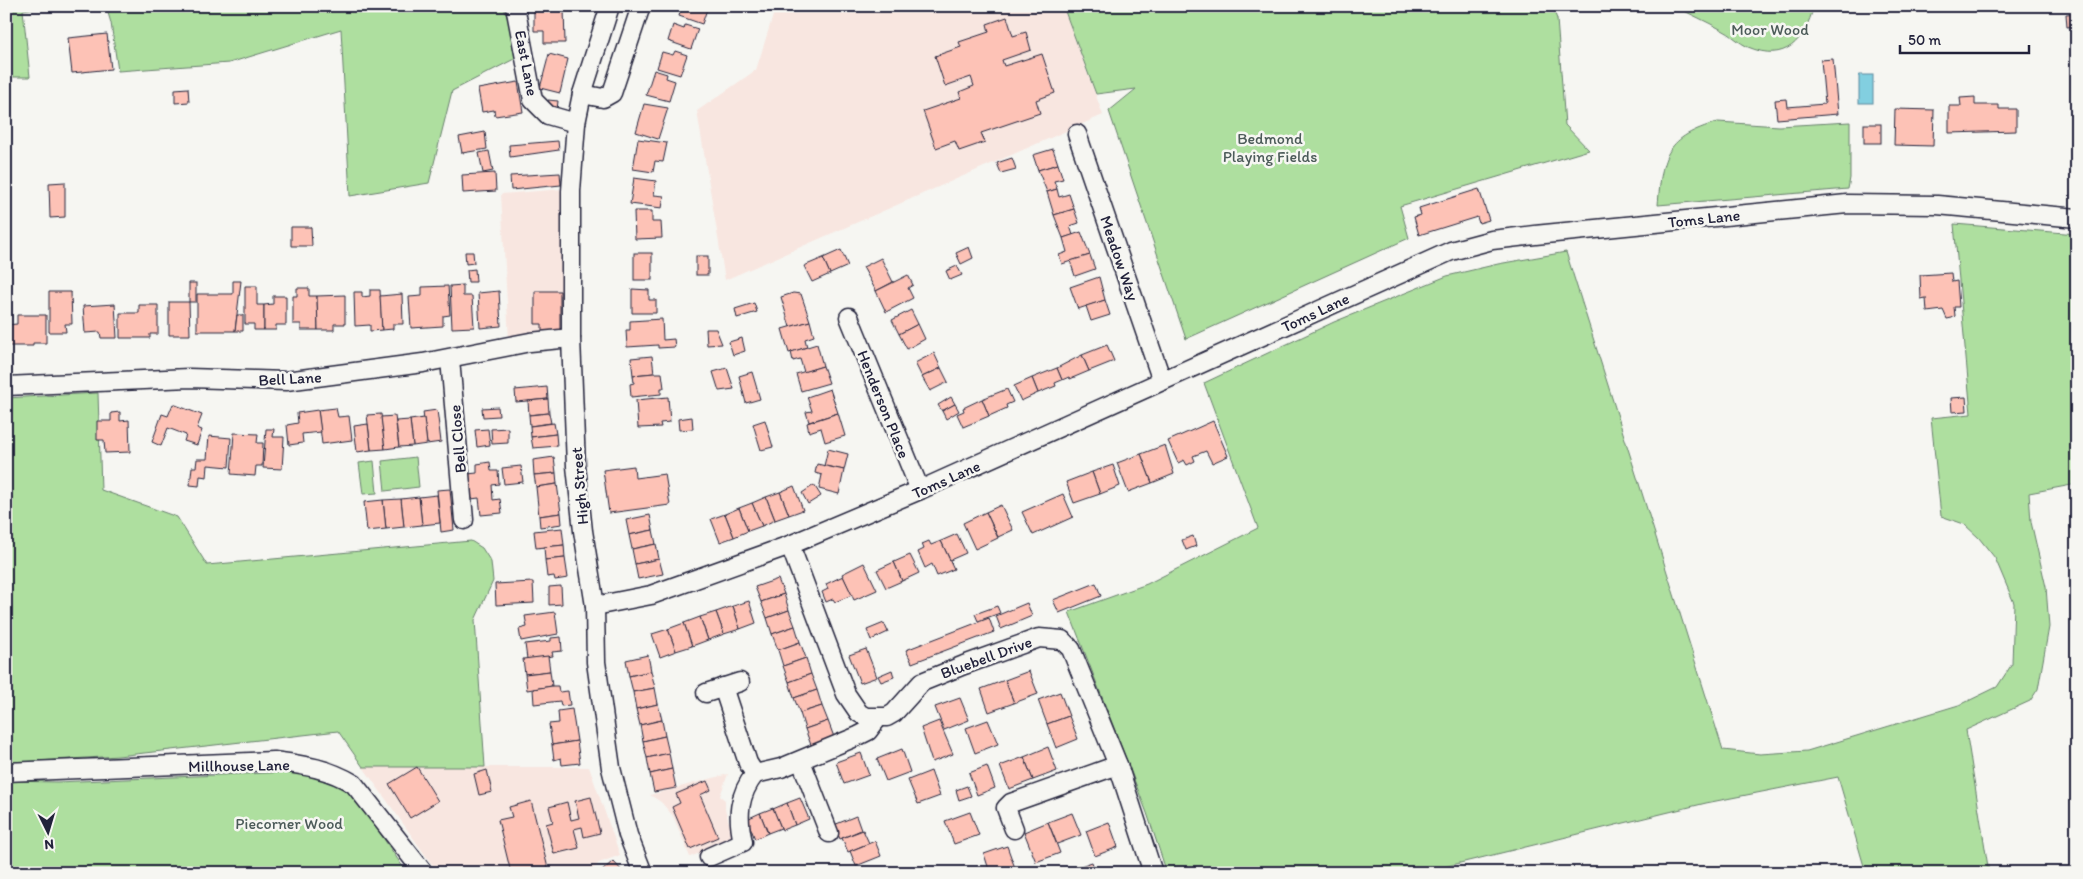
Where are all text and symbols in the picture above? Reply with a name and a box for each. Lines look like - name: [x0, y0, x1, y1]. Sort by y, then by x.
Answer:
- park label: Moor Wood: [1731, 20, 1809, 39]
- scale bar: [1900, 22, 2029, 54]
- street label: East Lane: [511, 29, 542, 98]
- text: 50 m: [1908, 31, 1941, 49]
- park label: Bedmond Playing Fields: [1223, 129, 1317, 166]
- street label: Toms Lane: [1667, 205, 1741, 232]
- street label: Meadow Way: [1096, 213, 1143, 304]
- street label: Toms Lane: [1278, 288, 1352, 336]
- street label: Henderson Place: [853, 347, 914, 461]
- street label: Bell Lane: [258, 367, 322, 390]
- street label: Bell Close: [445, 404, 470, 474]
- street label: High Street: [567, 446, 592, 526]
- street label: Toms Lane: [909, 456, 983, 503]
- street label: Bluebell Drive: [938, 632, 1034, 683]
- street label: Millhouse Lane: [188, 755, 290, 776]
- north arrow: [22, 806, 72, 856]
- park label: Piecorner Wood: [235, 814, 343, 833]
- text: N: [44, 836, 55, 853]

